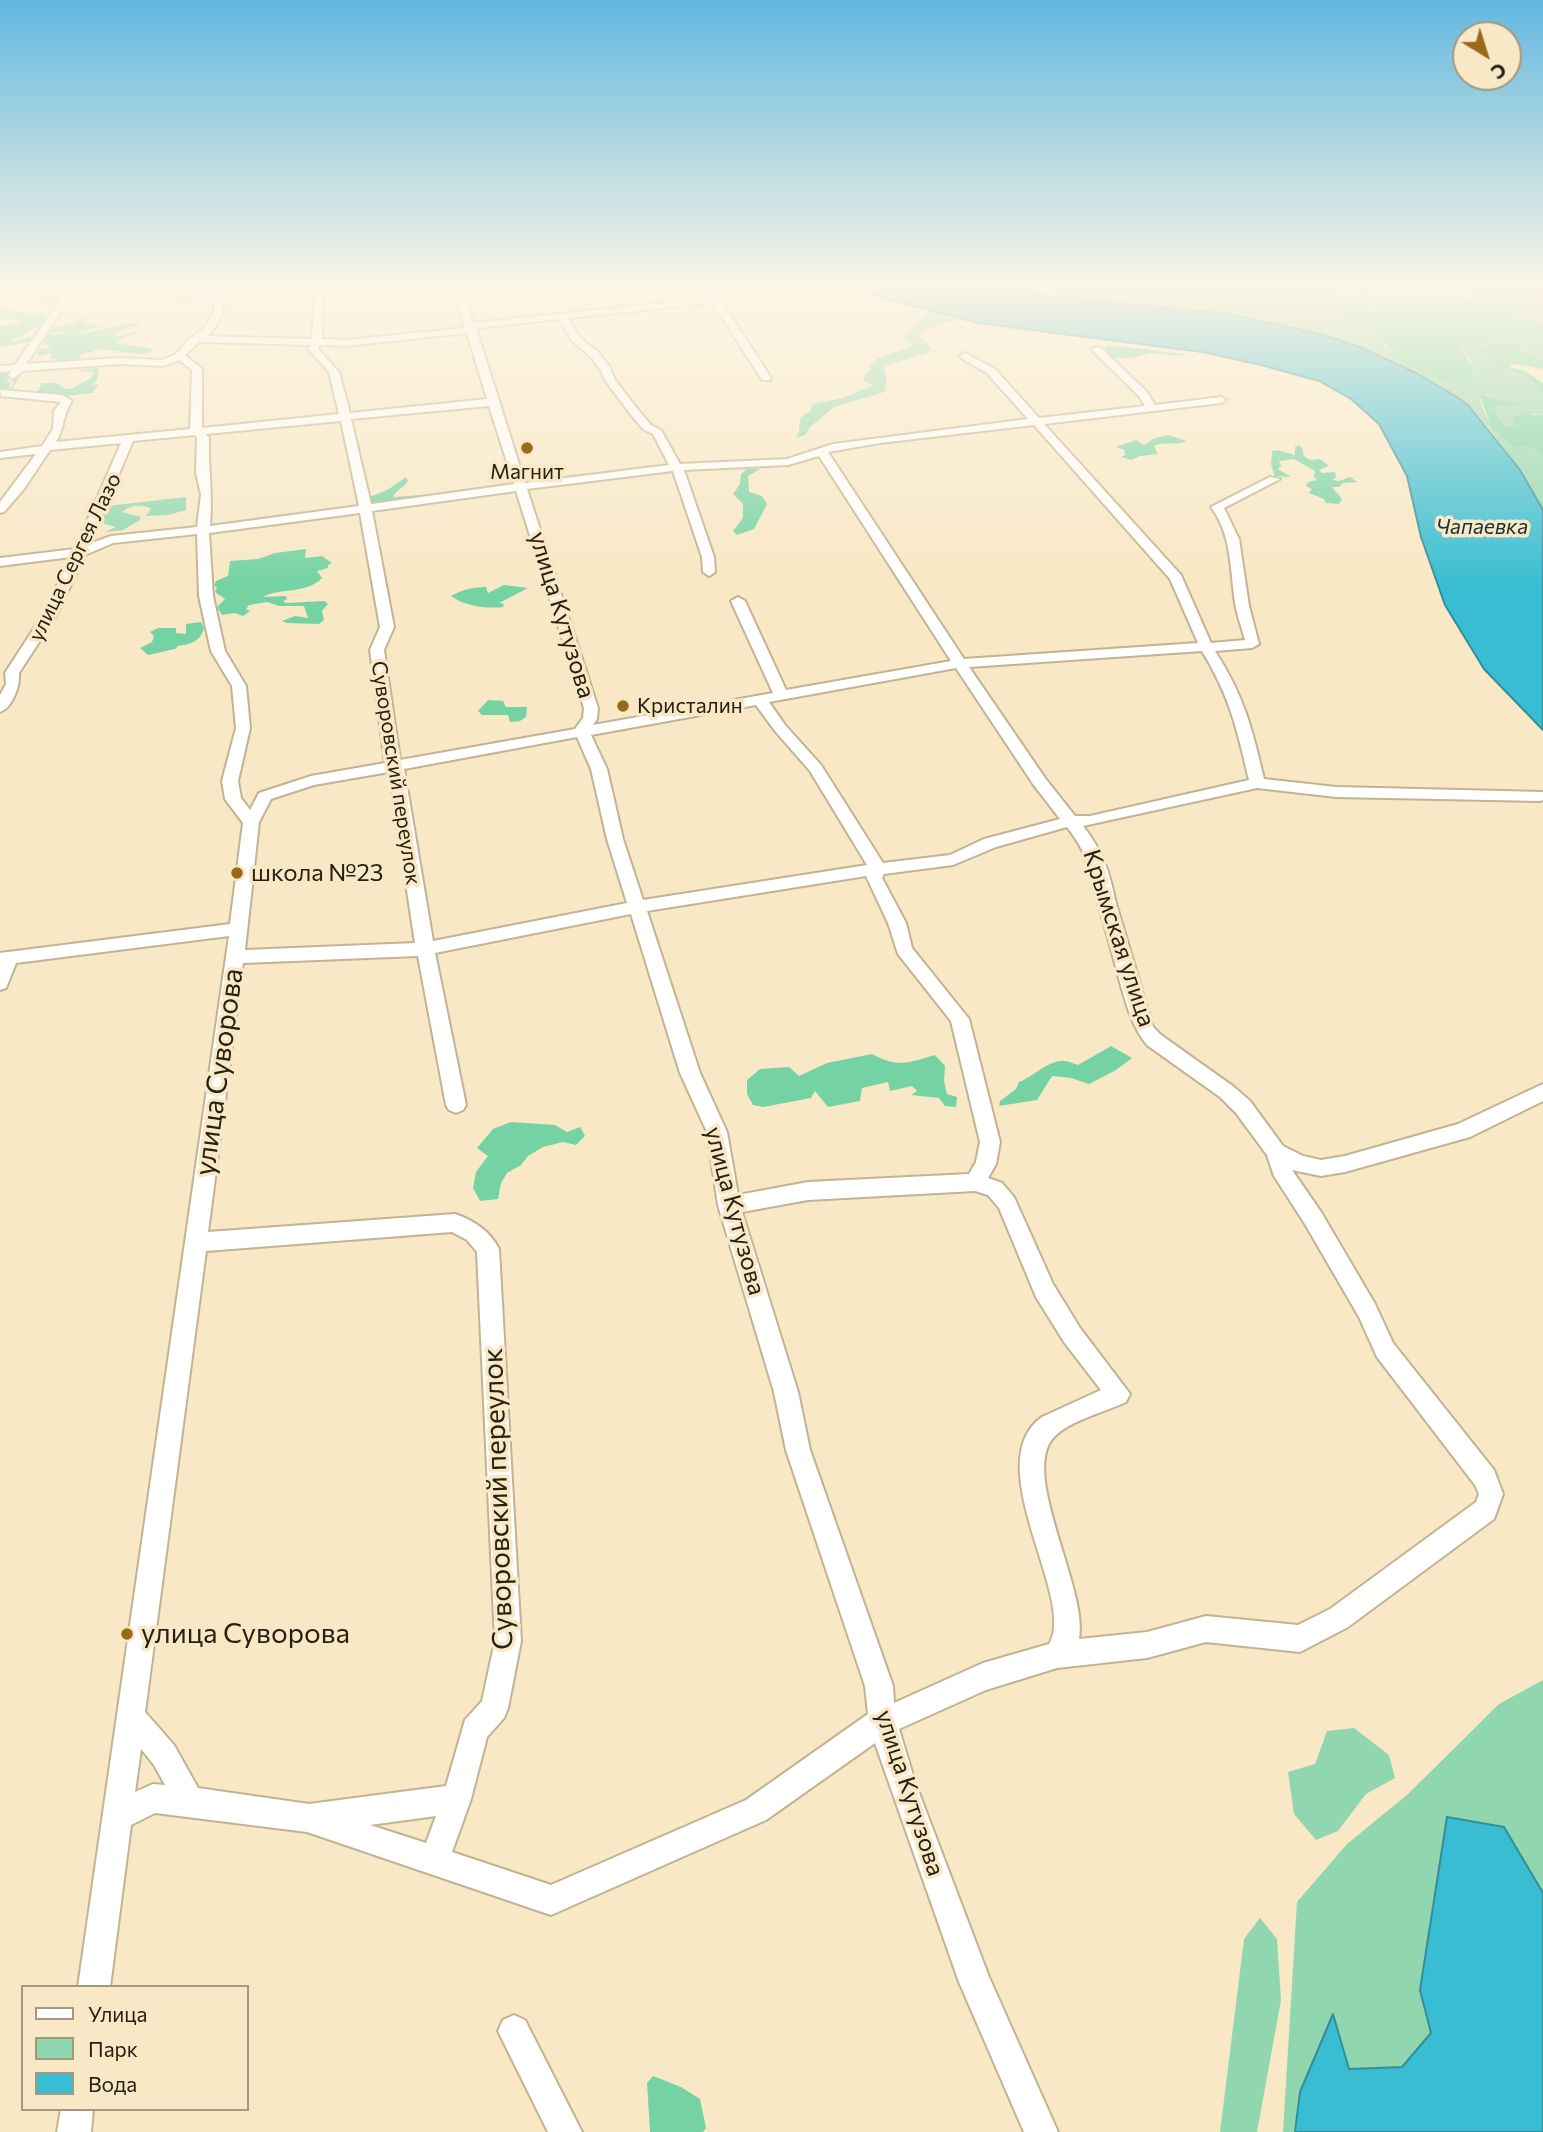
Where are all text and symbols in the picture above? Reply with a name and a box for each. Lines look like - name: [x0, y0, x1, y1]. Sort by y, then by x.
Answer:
- north arrow: [1452, 21, 1522, 91]
- text: С: [1487, 58, 1511, 84]
- marker: Магнит: [519, 440, 535, 456]
- place label: Магнит: [490, 459, 564, 485]
- street label: улица Сергея Лазо: [23, 469, 127, 645]
- water label: Чапаевка: [1436, 514, 1528, 540]
- street label: улица Кутузова: [523, 528, 601, 702]
- street label: Суворовский переулок: [366, 659, 426, 887]
- place label: Кристалин: [637, 693, 743, 719]
- marker: Кристалин: [615, 698, 631, 714]
- street label: Крымская улица: [1077, 846, 1161, 1030]
- place label: школа №23: [251, 859, 383, 887]
- marker: школа №23: [229, 865, 245, 881]
- street label: улица Суворова: [188, 966, 250, 1178]
- street label: улица Кутузова: [699, 1124, 771, 1298]
- street label: Суворовский переулок: [476, 1348, 520, 1650]
- place label: улица Суворова: [141, 1617, 350, 1651]
- marker: улица Суворова: [119, 1626, 135, 1642]
- street label: улица Кутузова: [870, 1706, 950, 1880]
- legend: [21, 1985, 248, 2111]
- text: Улица: [88, 2001, 147, 2026]
- text: Парк: [88, 2036, 138, 2061]
- text: Вода: [88, 2071, 137, 2096]

